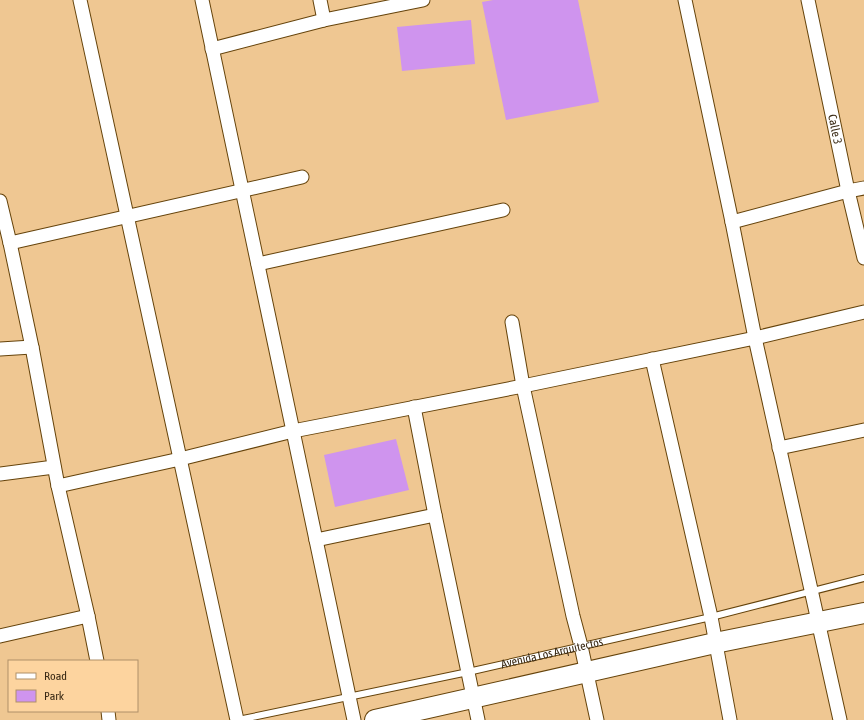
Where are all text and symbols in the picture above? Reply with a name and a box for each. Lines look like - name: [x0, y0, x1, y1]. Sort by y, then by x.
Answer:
- street label: Calle 3: [825, 113, 845, 145]
- street label: Avenida Los Arquitectos: [500, 635, 604, 671]
- legend: [8, 660, 138, 712]
- text: Road: [44, 669, 67, 683]
- text: Park: [44, 689, 65, 703]

